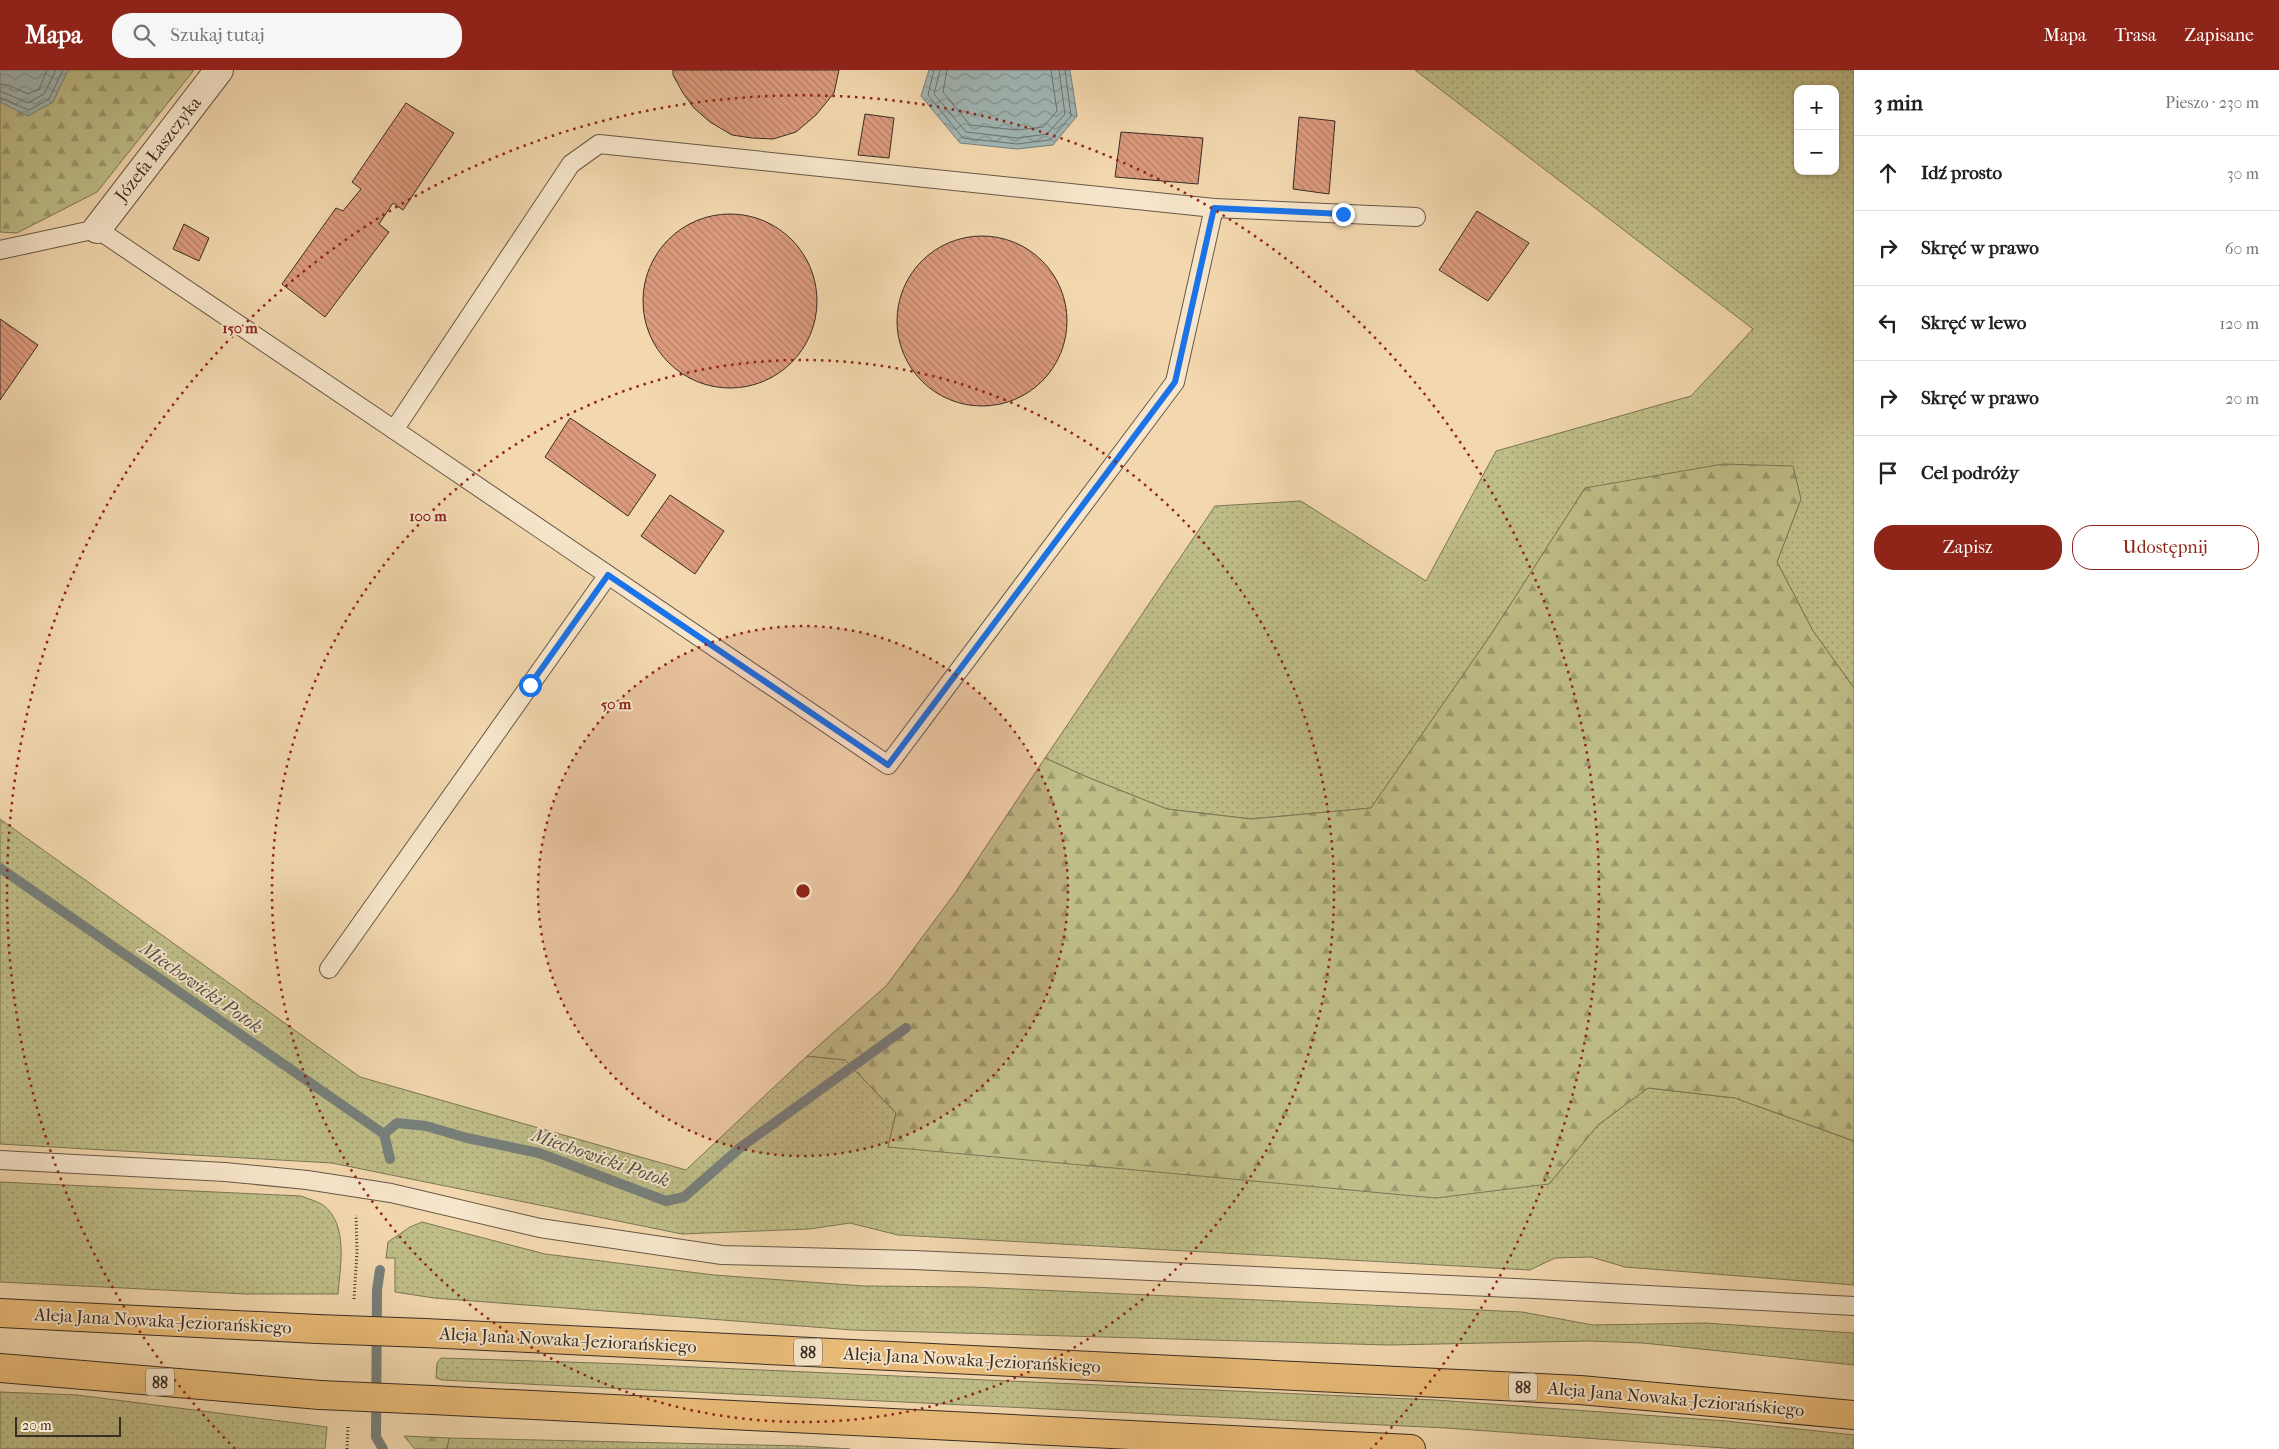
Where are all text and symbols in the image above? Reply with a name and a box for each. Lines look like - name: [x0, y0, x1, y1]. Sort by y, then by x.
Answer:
- search box: [112, 13, 462, 58]
- text: Mapa: [25, 21, 82, 49]
- icon: search: [130, 21, 158, 49]
- text: Szukaj tutaj: [170, 24, 265, 46]
- text: Mapa: [2044, 25, 2086, 46]
- text: Trasa: [2114, 25, 2156, 46]
- text: Zapisane: [2184, 25, 2254, 46]
- map controls: [1794, 85, 1839, 175]
- button: +: [1794, 85, 1839, 130]
- text: 3 min: [1874, 91, 1923, 115]
- street label: Józefa Łaszczyka: [110, 92, 206, 207]
- text: Pieszo · 230 m: [2165, 93, 2259, 112]
- button: −: [1794, 130, 1839, 175]
- icon: ahead: [1874, 159, 1902, 187]
- text: Idź prosto: [1921, 162, 2002, 184]
- text: 30 m: [2227, 164, 2259, 183]
- route end: [1332, 203, 1355, 226]
- icon: right: [1874, 234, 1902, 262]
- text: Skręć w prawo: [1921, 237, 2039, 259]
- text: 60 m: [2225, 239, 2259, 258]
- icon: left: [1874, 309, 1902, 337]
- text: Skręć w lewo: [1921, 312, 2027, 334]
- text: 120 m: [2220, 314, 2259, 333]
- text: 150 m: [222, 319, 258, 337]
- icon: right: [1874, 384, 1902, 412]
- text: Skręć w prawo: [1921, 387, 2039, 409]
- text: 20 m: [2225, 389, 2259, 408]
- icon: arrive: [1874, 459, 1902, 487]
- text: Cel podróży: [1921, 462, 2019, 484]
- text: 100 m: [409, 507, 447, 525]
- button: Zapisz: [1874, 525, 2062, 570]
- button: Udostępnij: [2072, 525, 2259, 570]
- route start: [519, 674, 542, 697]
- text: 50 m: [601, 695, 632, 713]
- centre of rings: [794, 882, 812, 900]
- water label: Miechowicki Potok: [134, 936, 267, 1038]
- water label: Miechowicki Potok: [527, 1123, 673, 1192]
- street label: Aleja Jana Nowaka-Jeziorańskiego: [33, 1304, 292, 1339]
- street label: Aleja Jana Nowaka-Jeziorańskiego: [438, 1323, 697, 1358]
- road number: 88: [794, 1338, 822, 1365]
- street label: Aleja Jana Nowaka-Jeziorańskiego: [842, 1343, 1101, 1378]
- road number: 88: [146, 1368, 174, 1395]
- road number: 88: [1509, 1374, 1537, 1400]
- street label: Aleja Jana Nowaka-Jeziorańskiego: [1546, 1378, 1805, 1421]
- scale bar: [15, 1414, 121, 1437]
- text: 20 m: [22, 1417, 52, 1434]

